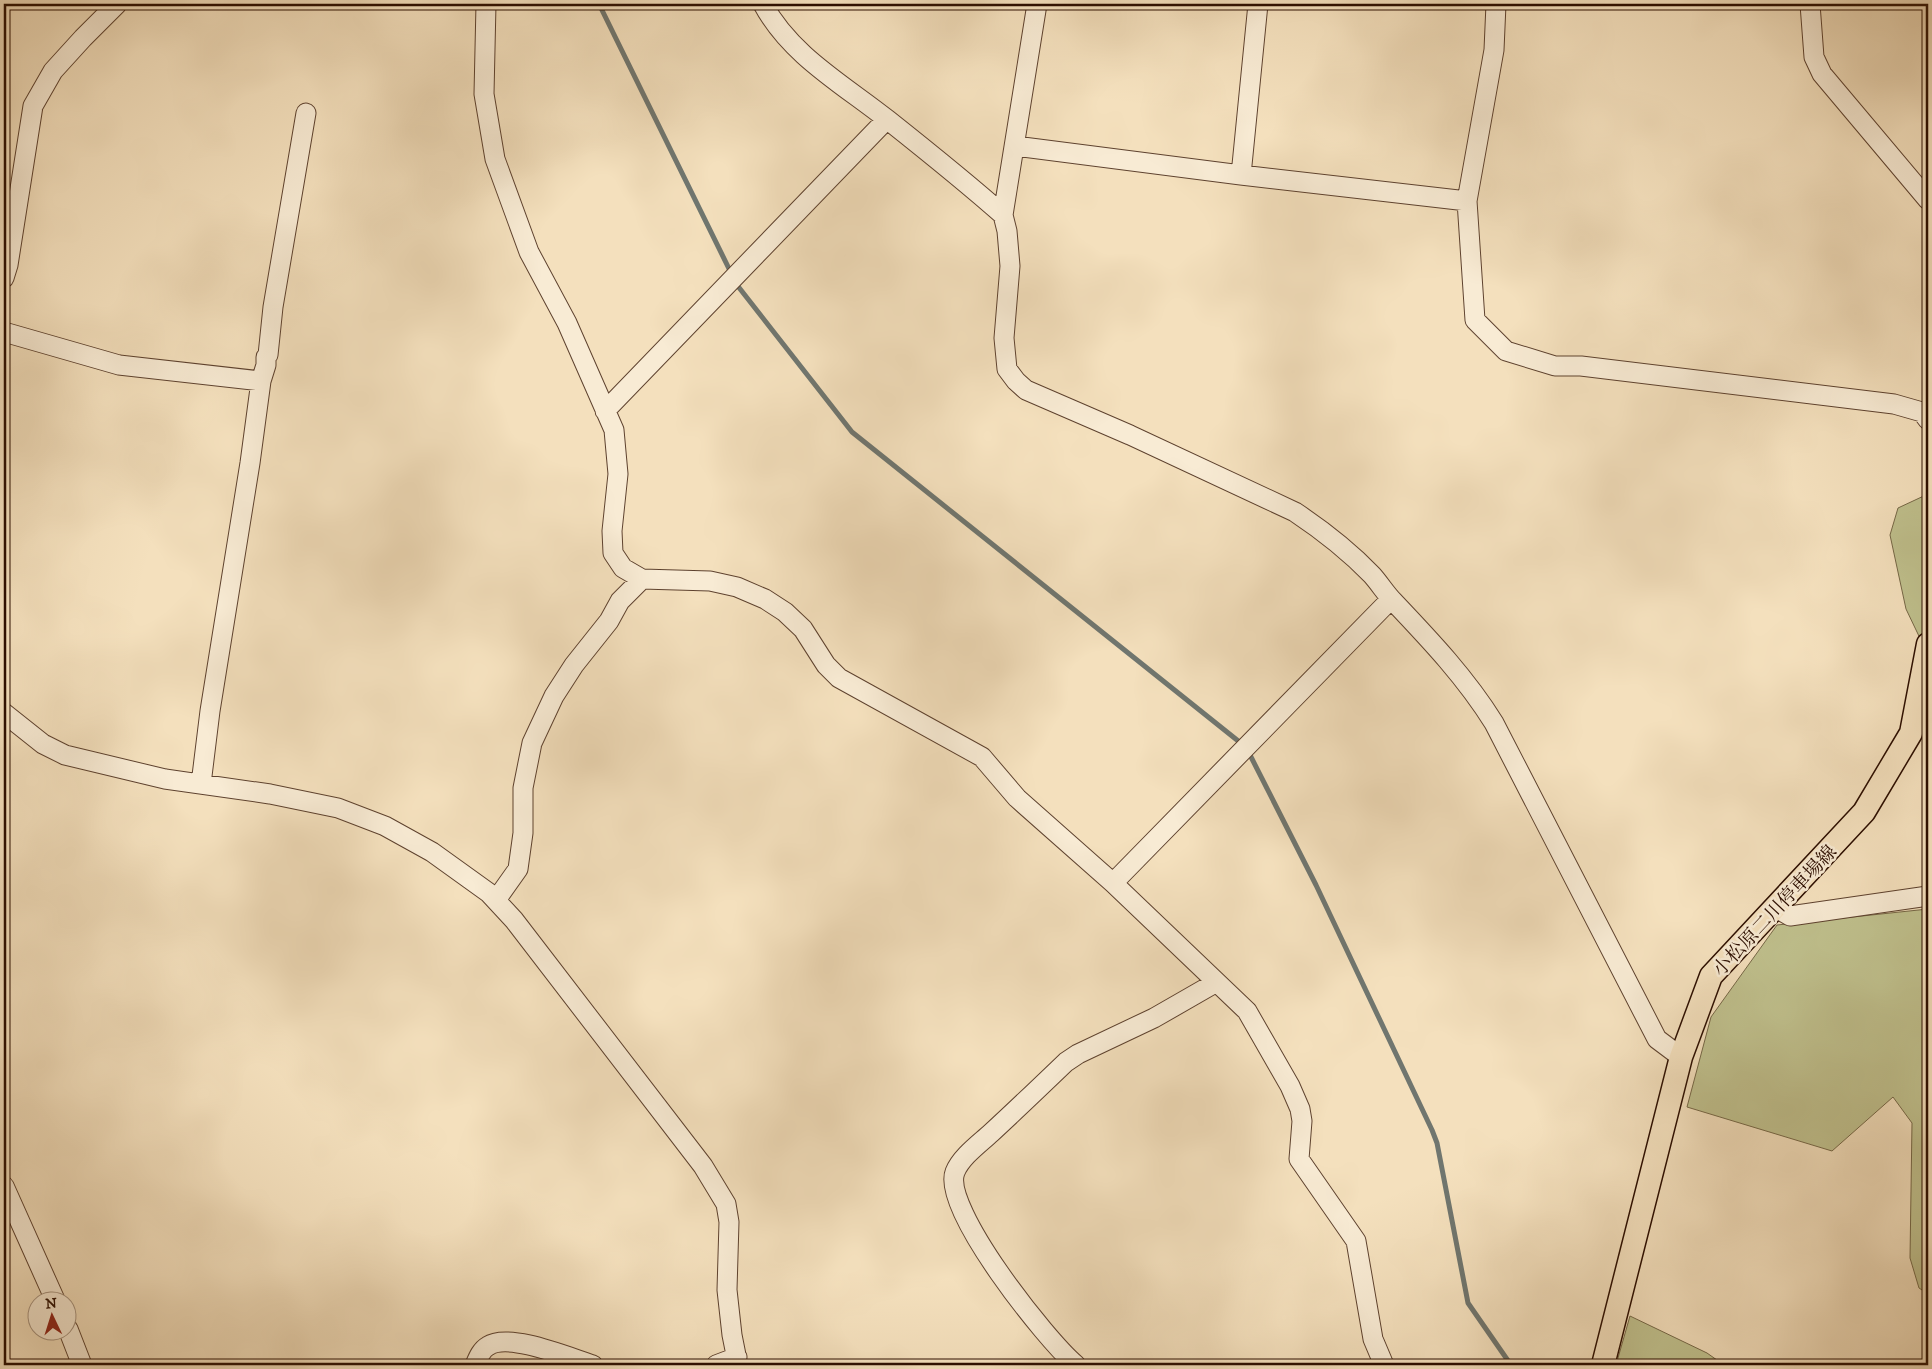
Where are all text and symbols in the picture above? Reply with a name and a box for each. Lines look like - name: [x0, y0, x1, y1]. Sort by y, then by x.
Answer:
- street label: 小松原二川停車場線: [1708, 841, 1842, 981]
- north arrow: [28, 1292, 78, 1342]
- text: N: [45, 1295, 58, 1313]

